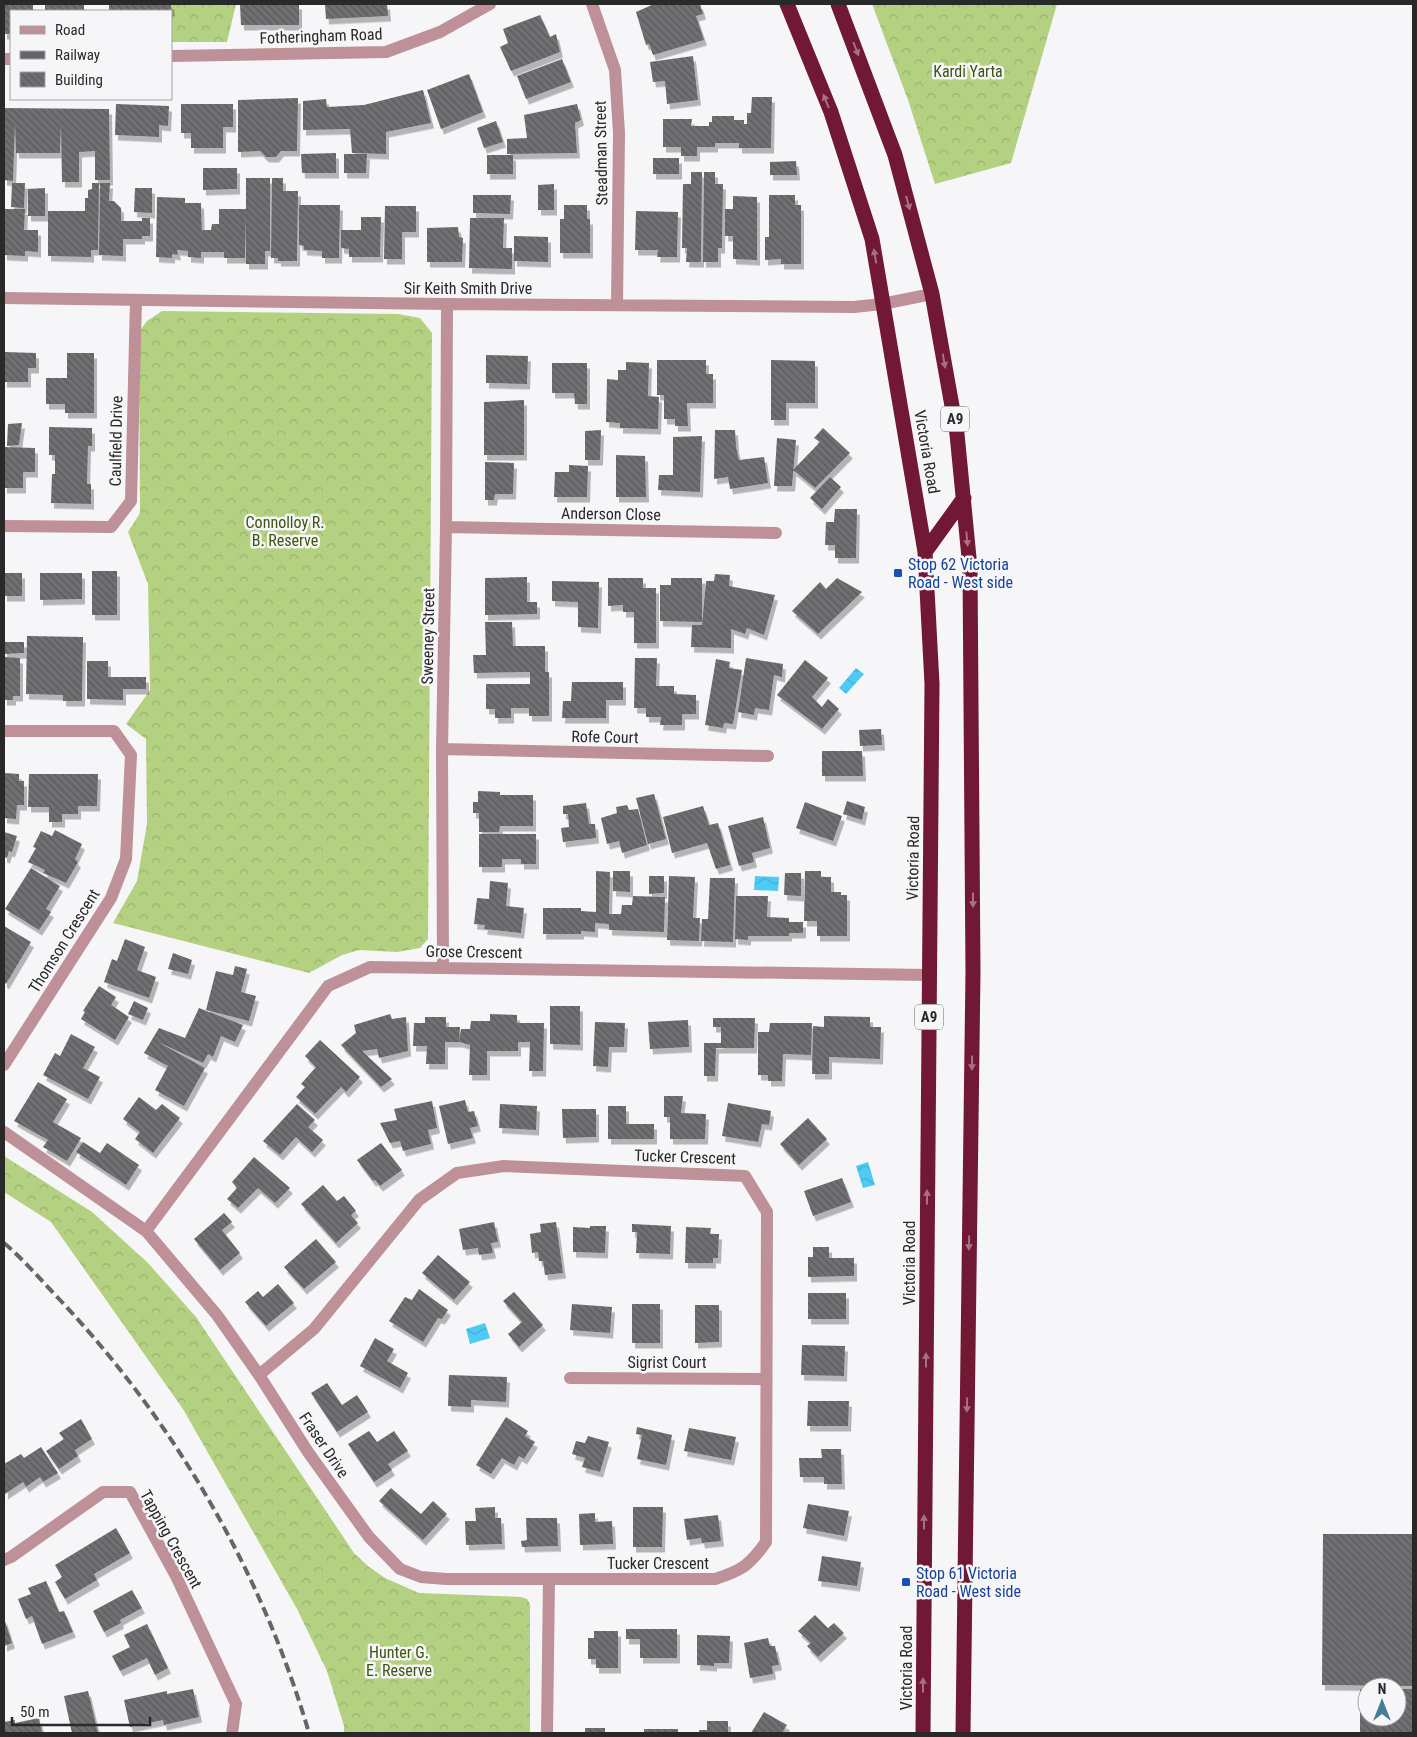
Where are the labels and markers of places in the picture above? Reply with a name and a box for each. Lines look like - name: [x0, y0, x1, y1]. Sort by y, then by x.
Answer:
- place label: Stop 62 Victoria Road - West side: [908, 555, 1013, 592]
- marker: Stop 62 Victoria Road - West side: [892, 567, 904, 579]
- place label: Stop 61 Victoria Road - West side: [916, 1564, 1021, 1601]
- marker: Stop 61 Victoria Road - West side: [900, 1576, 912, 1588]

